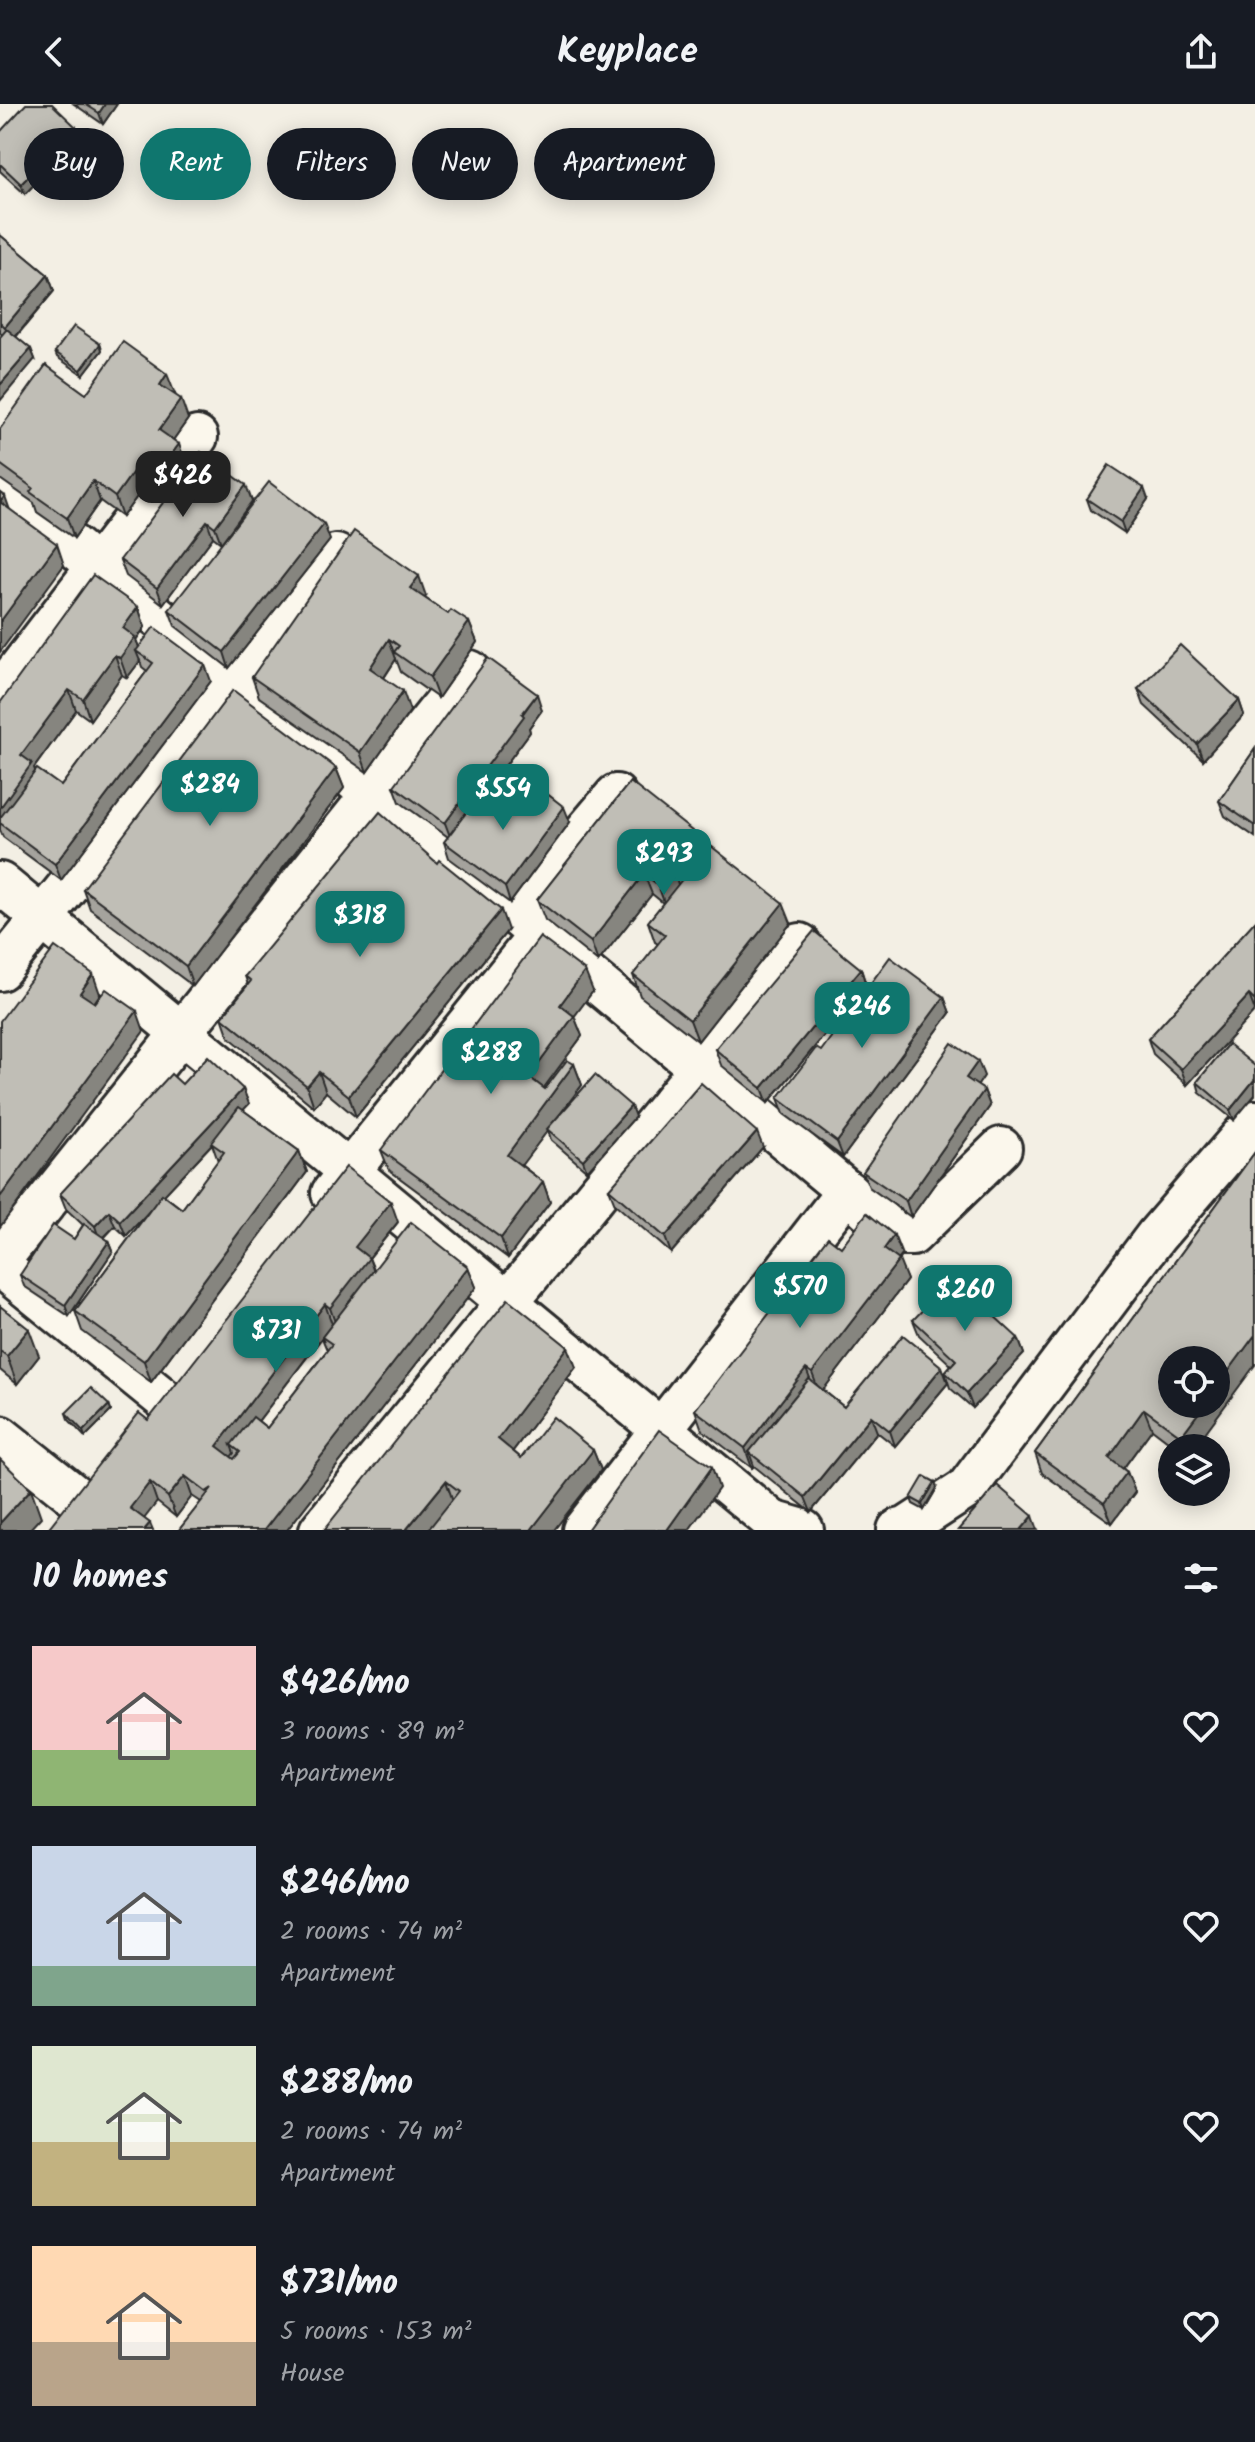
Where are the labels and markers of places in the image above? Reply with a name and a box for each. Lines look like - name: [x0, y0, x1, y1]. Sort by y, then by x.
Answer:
- pin: $426: [136, 451, 230, 519]
- pin: $284: [163, 760, 257, 828]
- pin: $554: [456, 764, 550, 832]
- pin: $293: [617, 829, 711, 897]
- pin: $318: [313, 891, 407, 959]
- pin: $246: [815, 982, 909, 1050]
- pin: $288: [444, 1028, 538, 1096]
- pin: $570: [753, 1262, 847, 1330]
- pin: $260: [918, 1265, 1012, 1333]
- pin: $731: [229, 1306, 323, 1374]

